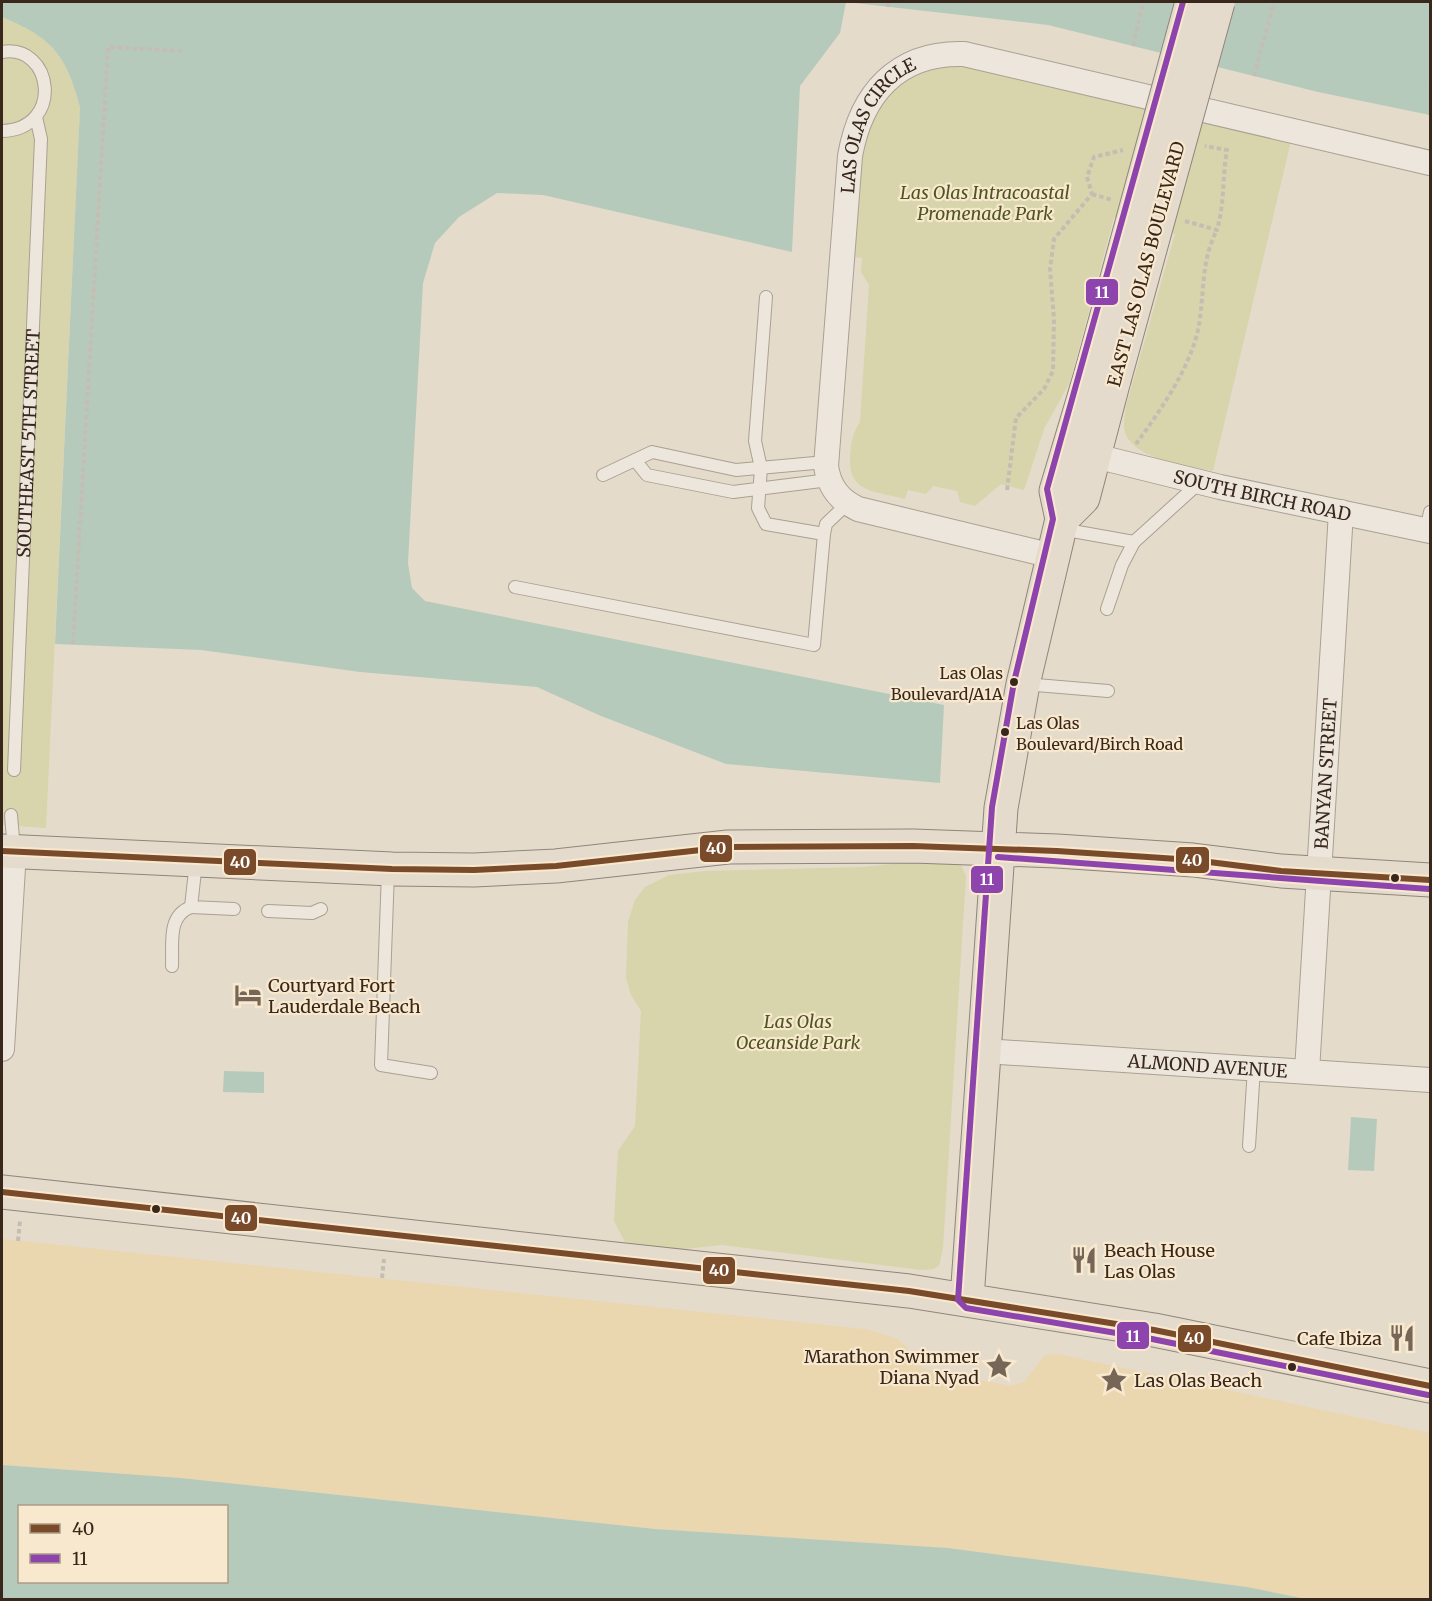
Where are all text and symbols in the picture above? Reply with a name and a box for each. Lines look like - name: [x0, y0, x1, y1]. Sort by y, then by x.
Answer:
- street label: LAS OLAS CIRCLE: [836, 52, 920, 194]
- street label: EAST LAS OLAS BOULEVARD: [1102, 139, 1190, 389]
- park label: Las Olas Intracoastal Promenade Park: [900, 181, 1070, 225]
- line badge: 11: [1085, 278, 1119, 306]
- text: 11: [1095, 282, 1110, 302]
- street label: SOUTHEAST 5TH STREET: [12, 328, 44, 558]
- street label: SOUTH BIRCH ROAD: [1171, 464, 1353, 526]
- place label: Las Olas Boulevard/A1A: [891, 663, 1004, 704]
- marker: Las Olas Boulevard/A1A: [1008, 676, 1020, 688]
- street label: BANYAN STREET: [1309, 697, 1341, 850]
- place label: Las Olas Boulevard/Birch Road: [1016, 713, 1183, 754]
- marker: Las Olas Boulevard/Birch Road: [999, 726, 1011, 738]
- line badge: 40: [699, 834, 733, 863]
- text: 40: [706, 838, 726, 858]
- line badge: 40: [1175, 846, 1210, 874]
- line badge: 40: [223, 848, 257, 876]
- text: 40: [1182, 850, 1202, 870]
- text: 40: [230, 852, 250, 872]
- line badge: 11: [970, 865, 1004, 894]
- text: 11: [980, 869, 995, 889]
- unlabelled marker: [1389, 872, 1401, 884]
- place label: Courtyard Fort Lauderdale Beach: [268, 974, 421, 1018]
- hotel icon: Courtyard Fort Lauderdale Beach: [233, 980, 263, 1010]
- park label: Las Olas Oceanside Park: [736, 1010, 860, 1054]
- street label: ALMOND AVENUE: [1126, 1049, 1289, 1082]
- unlabelled marker: [150, 1203, 162, 1215]
- line badge: 40: [224, 1204, 258, 1232]
- text: 40: [231, 1208, 251, 1228]
- place label: Beach House Las Olas: [1104, 1239, 1215, 1283]
- restaurant icon: Beach House Las Olas: [1069, 1245, 1099, 1275]
- line badge: 40: [702, 1256, 736, 1285]
- text: 40: [709, 1260, 729, 1280]
- line badge: 11: [1116, 1321, 1150, 1350]
- restaurant icon: Cafe Ibiza: [1387, 1323, 1417, 1353]
- line badge: 40: [1177, 1324, 1212, 1353]
- text: 11: [1126, 1326, 1141, 1346]
- place label: Cafe Ibiza: [1297, 1327, 1382, 1350]
- text: 40: [1184, 1328, 1204, 1348]
- place label: Marathon Swimmer Diana Nyad: [804, 1345, 979, 1389]
- place icon: Marathon Swimmer Diana Nyad: [984, 1351, 1014, 1381]
- unlabelled marker: [1286, 1361, 1298, 1373]
- place icon: Las Olas Beach: [1099, 1365, 1129, 1395]
- place label: Las Olas Beach: [1134, 1369, 1262, 1392]
- legend: [18, 1505, 228, 1583]
- text: 40: [72, 1517, 94, 1540]
- text: 11: [72, 1547, 88, 1570]

